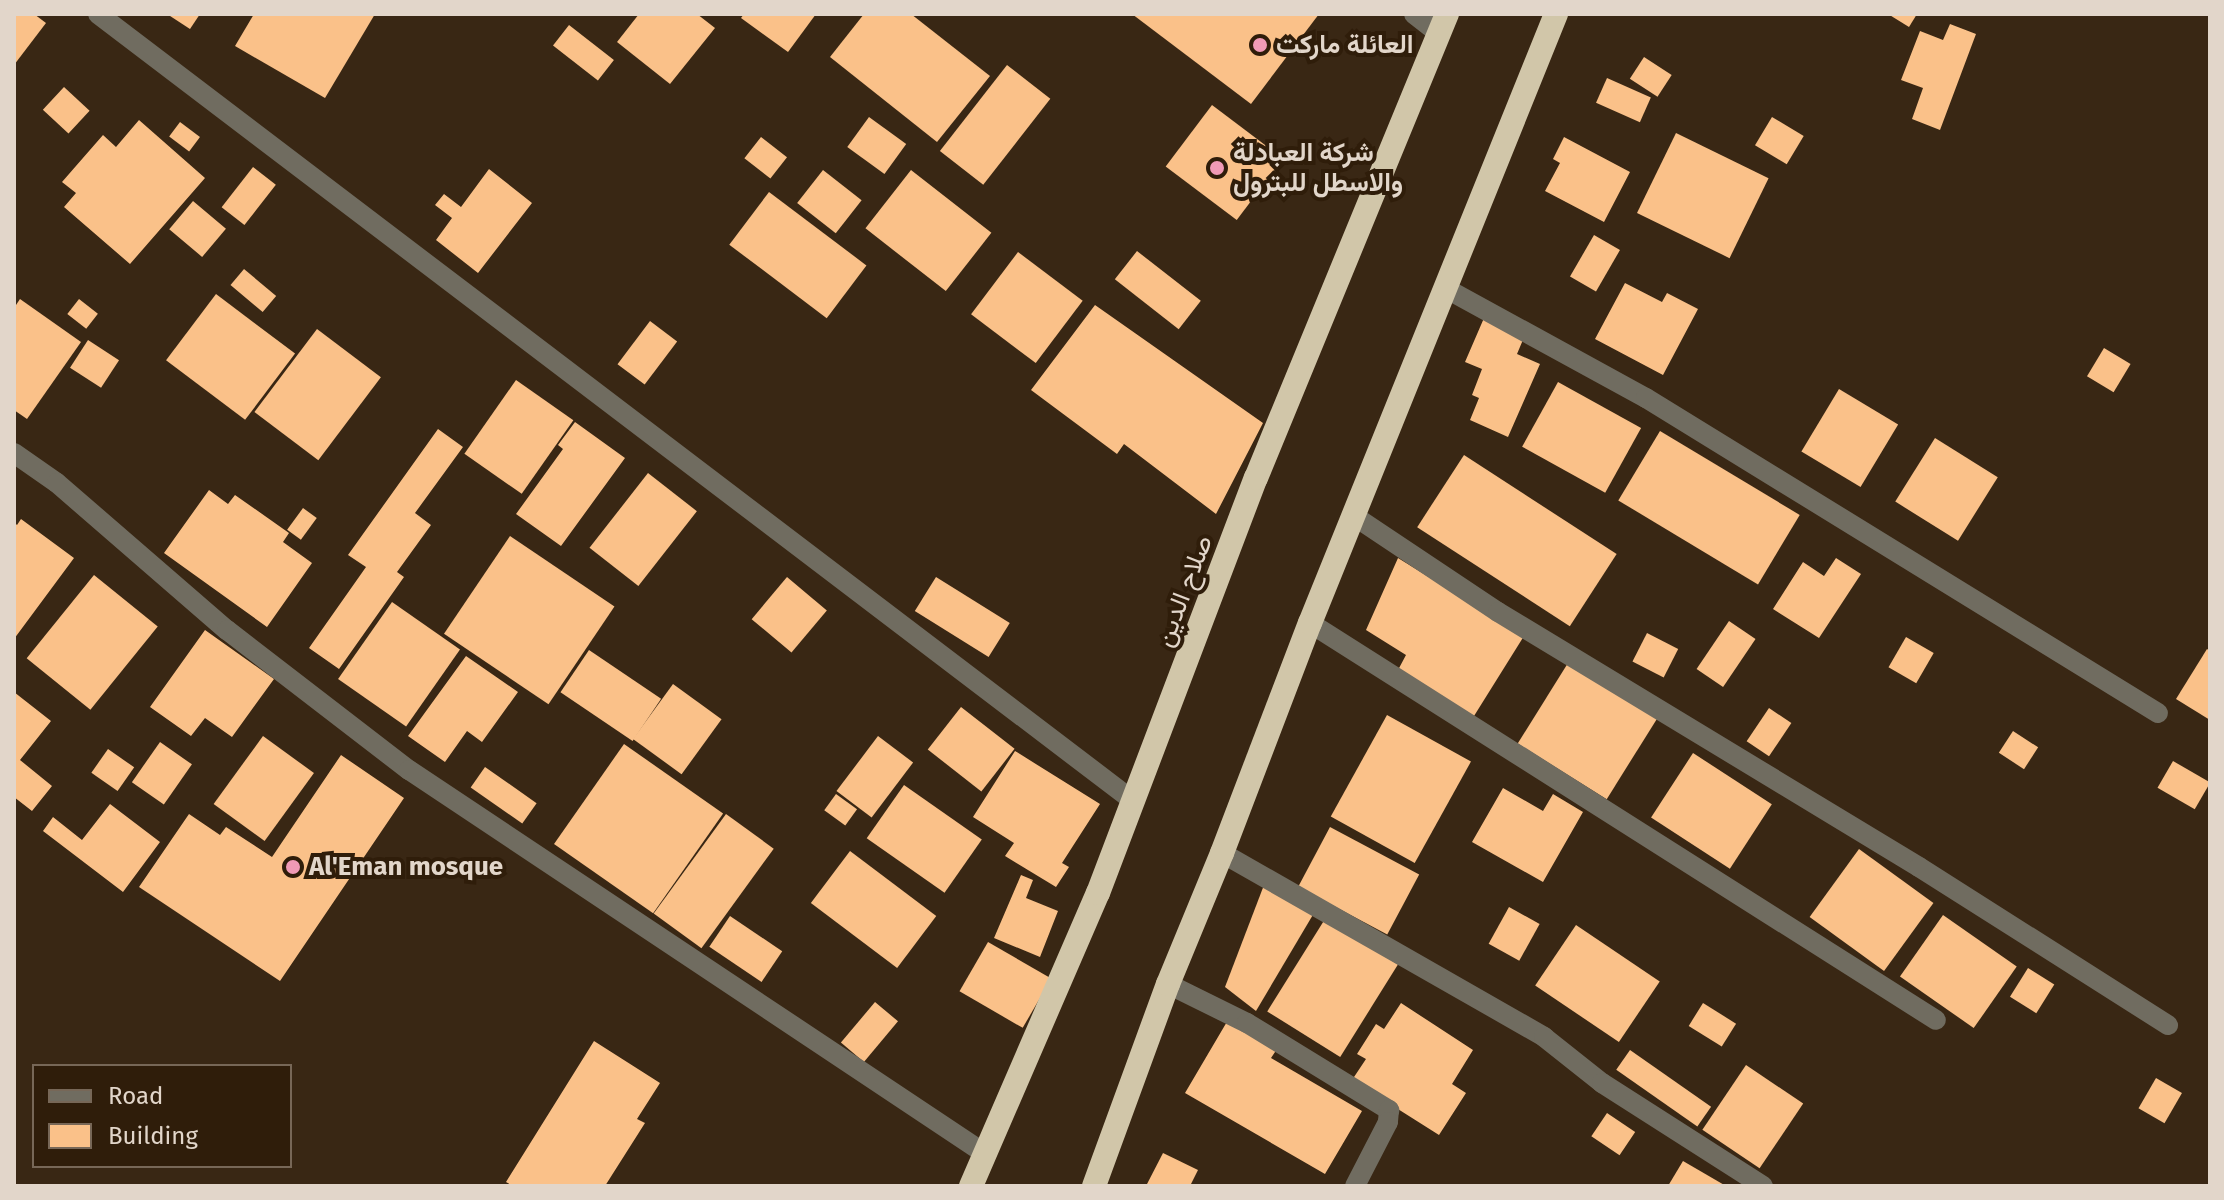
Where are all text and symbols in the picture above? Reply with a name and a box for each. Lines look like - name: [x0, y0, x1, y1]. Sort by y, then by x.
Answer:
- place label: العائلة ماركت: [1276, 29, 1414, 61]
- marker: العائلة ماركت: [1251, 36, 1269, 54]
- place label: شركة العبادلة والاسطل للبترول: [1233, 137, 1403, 198]
- marker: شركة العبادلة والاسطل للبترول: [1208, 159, 1226, 177]
- street label: صلاح الدين: [1149, 531, 1219, 651]
- place label: Al'Eman mosque: [309, 851, 503, 883]
- marker: Al'Eman mosque: [284, 858, 302, 876]
- legend: [32, 1064, 292, 1168]
- text: Road: [108, 1082, 163, 1110]
- text: Building: [108, 1122, 198, 1150]

